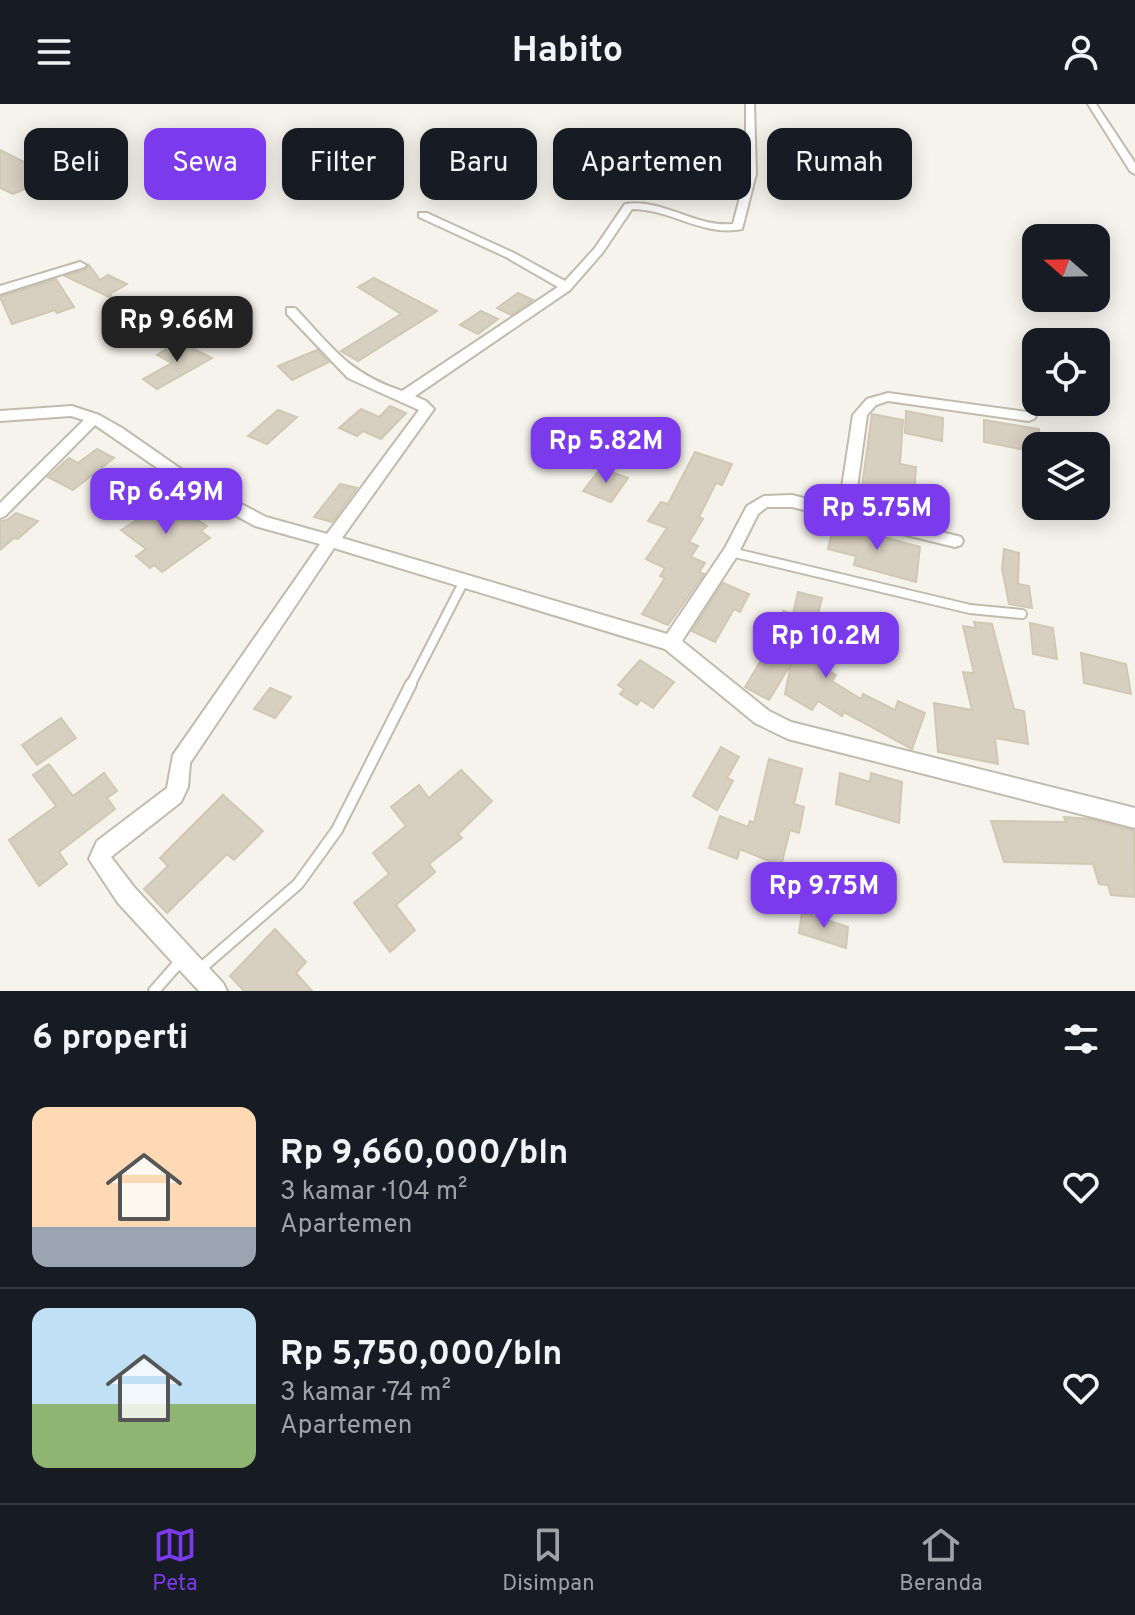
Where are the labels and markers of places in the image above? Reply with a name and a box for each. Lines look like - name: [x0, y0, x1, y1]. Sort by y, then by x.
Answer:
- pin: Rp 9.66M: [94, 296, 260, 364]
- pin: Rp 5.82M: [523, 417, 689, 485]
- pin: Rp 6.49M: [83, 468, 249, 536]
- pin: Rp 5.75M: [794, 484, 960, 552]
- pin: Rp 10.2M: [743, 612, 909, 680]
- pin: Rp 9.75M: [741, 862, 907, 930]

